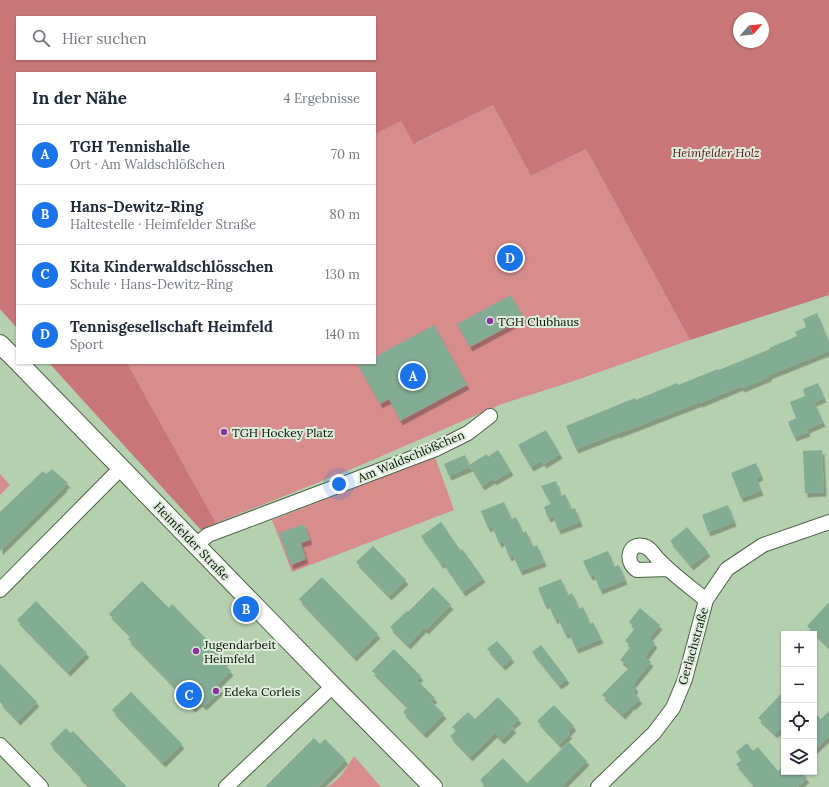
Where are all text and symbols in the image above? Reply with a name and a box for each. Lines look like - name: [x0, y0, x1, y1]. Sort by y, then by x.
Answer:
- north arrow: [733, 12, 769, 48]
- search box: [16, 16, 376, 60]
- icon: search: [30, 27, 52, 49]
- text: Hier suchen: [62, 29, 146, 48]
- text: In der Nähe: [32, 87, 127, 109]
- text: 4 Ergebnisse: [284, 90, 360, 107]
- text: TGH Tennishalle: [70, 137, 190, 156]
- park label: Heimfelder Holz: [672, 145, 760, 160]
- text: A: [41, 146, 49, 163]
- text: 70 m: [331, 146, 360, 163]
- text: Ort · Am Waldschlößchen: [70, 156, 225, 173]
- text: Hans-Dewitz-Ring: [70, 197, 203, 216]
- text: B: [41, 206, 49, 223]
- text: 80 m: [330, 206, 360, 223]
- text: Haltestelle · Heimfelder Straße: [70, 216, 256, 233]
- pin: D: [497, 243, 523, 273]
- text: Kita Kinderwaldschlösschen: [70, 257, 273, 276]
- text: C: [41, 266, 49, 283]
- text: 130 m: [325, 266, 360, 283]
- text: Schule · Hans-Dewitz-Ring: [70, 276, 233, 293]
- place label: TGH Clubhaus: [498, 314, 580, 329]
- marker: TGH Clubhaus: [485, 316, 495, 326]
- text: Tennisgesellschaft Heimfeld: [70, 317, 273, 336]
- text: D: [40, 326, 50, 343]
- text: 140 m: [325, 326, 360, 343]
- text: Sport: [70, 336, 103, 353]
- pin: A: [400, 361, 426, 391]
- place label: TGH Hockey Platz: [232, 425, 333, 440]
- marker: TGH Hockey Platz: [219, 427, 229, 437]
- street label: Am Waldschlößchen: [355, 427, 467, 486]
- your location: [329, 474, 349, 494]
- street label: Heimfelder Straße: [151, 499, 233, 584]
- pin: B: [233, 594, 259, 624]
- street label: Gerlachstraße: [675, 605, 711, 687]
- map controls: [781, 631, 817, 775]
- button: +: [781, 631, 817, 667]
- place label: Jugendarbeit Heimfeld: [203, 637, 277, 666]
- marker: Jugendarbeit Heimfeld: [191, 646, 201, 656]
- button: −: [781, 667, 817, 703]
- pin: C: [176, 680, 202, 710]
- place label: Edeka Corleis: [224, 684, 301, 699]
- marker: Edeka Corleis: [211, 686, 221, 696]
- button: locate: [781, 703, 817, 739]
- button: layers: [781, 739, 817, 775]

